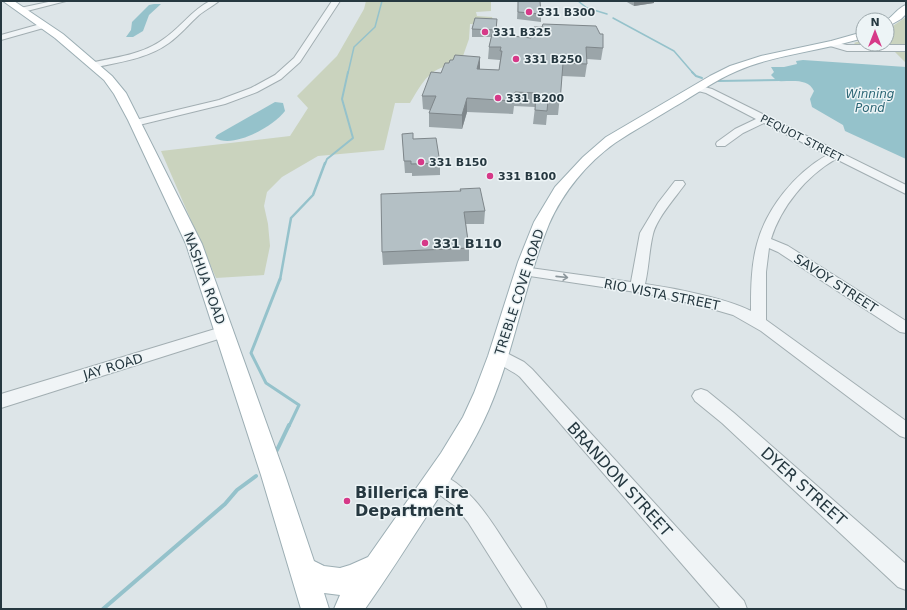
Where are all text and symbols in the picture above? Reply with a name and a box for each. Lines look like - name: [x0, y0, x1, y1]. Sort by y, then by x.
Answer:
- place label: 331 B300: [537, 6, 595, 19]
- marker: 331 B300: [524, 7, 534, 17]
- north arrow: [855, 12, 895, 52]
- text: N: [870, 16, 880, 29]
- place label: 331 B325: [493, 26, 551, 39]
- marker: 331 B325: [480, 27, 490, 37]
- place label: 331 B250: [524, 53, 582, 66]
- marker: 331 B250: [511, 54, 521, 64]
- water label: Winning Pond: [846, 87, 895, 115]
- place label: 331 B200: [506, 92, 564, 105]
- marker: 331 B200: [493, 93, 503, 103]
- street label: PEQUOT STREET: [758, 112, 846, 165]
- place label: 331 B150: [429, 156, 487, 169]
- marker: 331 B150: [416, 157, 426, 167]
- place label: 331 B100: [498, 170, 556, 183]
- marker: 331 B100: [485, 171, 495, 181]
- street label: TREBLE COVE ROAD: [492, 227, 547, 358]
- street label: NASHUA ROAD: [181, 230, 228, 326]
- place label: 331 B110: [433, 236, 502, 251]
- marker: 331 B110: [420, 238, 430, 248]
- street label: SAVOY STREET: [791, 251, 880, 316]
- one-way arrow: [555, 274, 568, 281]
- street label: RIO VISTA STREET: [603, 276, 721, 313]
- street label: JAY ROAD: [81, 350, 145, 383]
- street label: BRANDON STREET: [563, 418, 676, 541]
- street label: DYER STREET: [757, 443, 851, 530]
- place label: Billerica Fire Department: [355, 483, 469, 520]
- marker: Billerica Fire Department: [342, 496, 352, 506]

